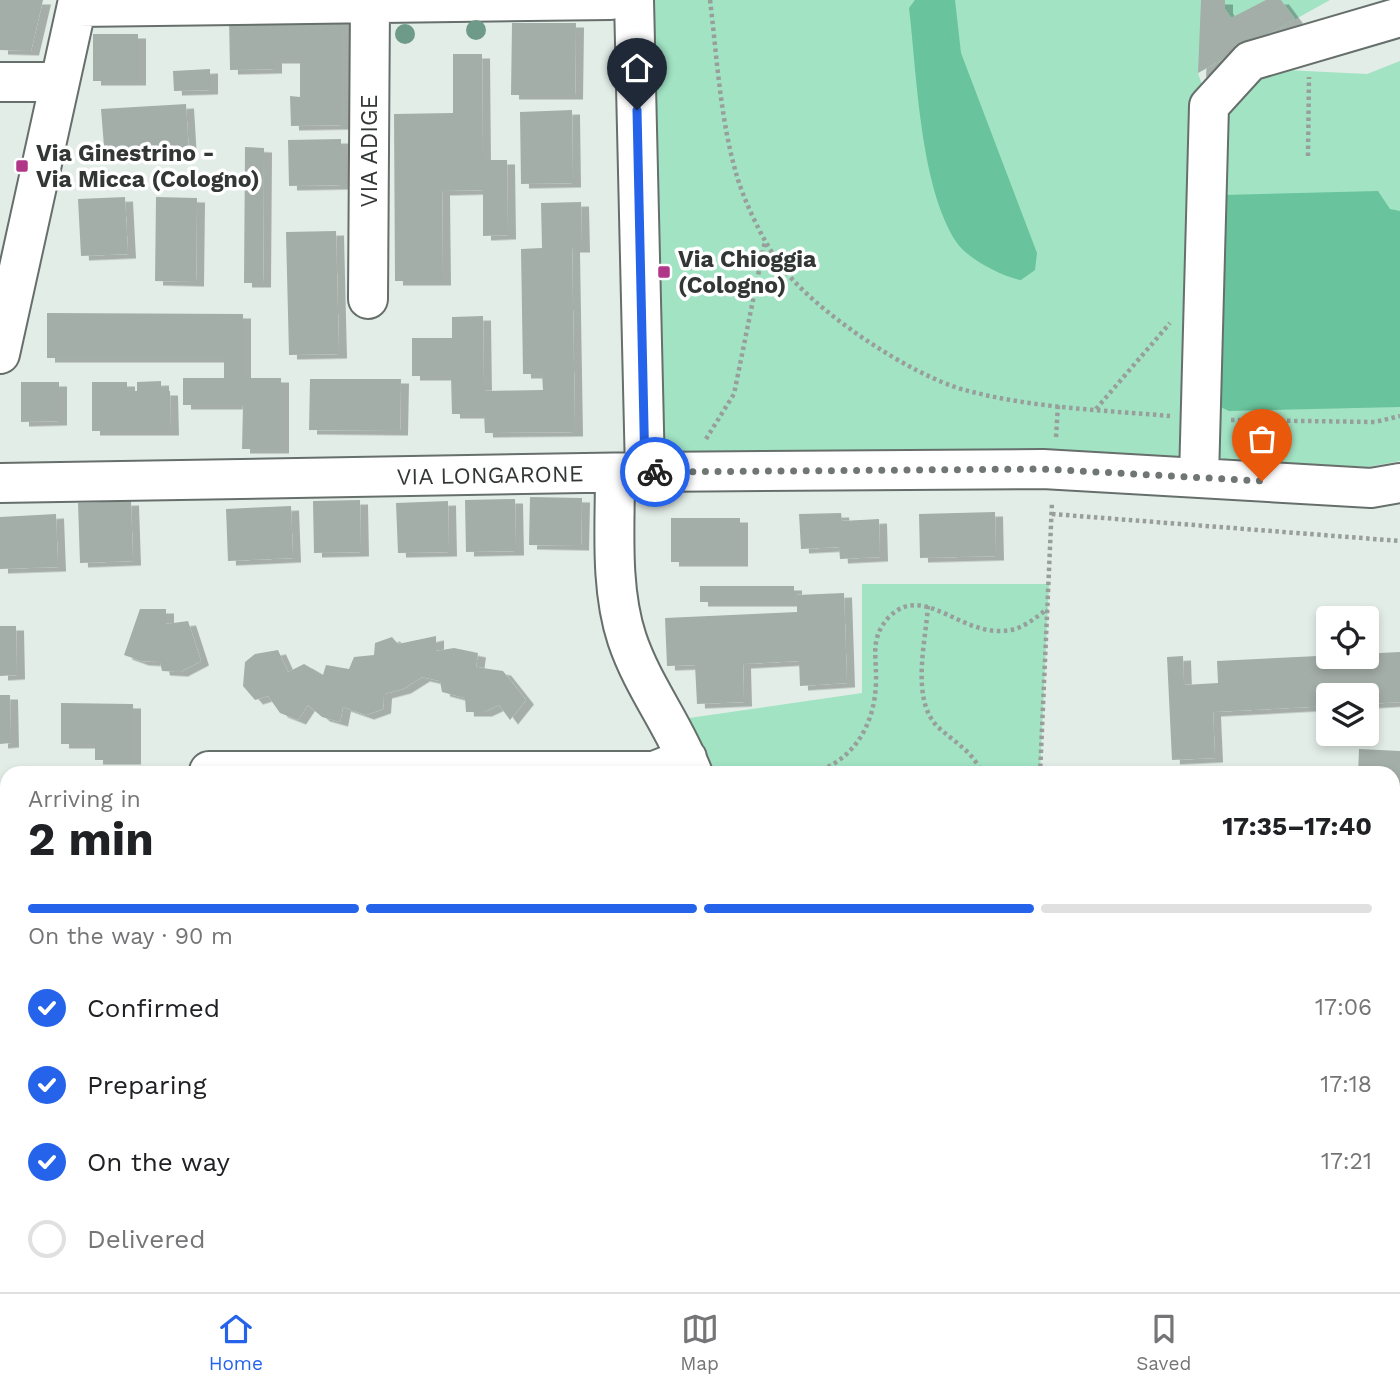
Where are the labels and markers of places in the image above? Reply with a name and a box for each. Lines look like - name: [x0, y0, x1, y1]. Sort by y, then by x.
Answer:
- pin: [607, 38, 667, 110]
- place label: Via Ginestrino - Via Micca (Cologno): [36, 140, 260, 193]
- marker: Via Ginestrino - Via Micca (Cologno): [14, 158, 30, 174]
- place label: Via Chioggia (Cologno): [678, 246, 817, 299]
- marker: Via Chioggia (Cologno): [656, 264, 672, 280]
- pin: [1232, 409, 1292, 481]

